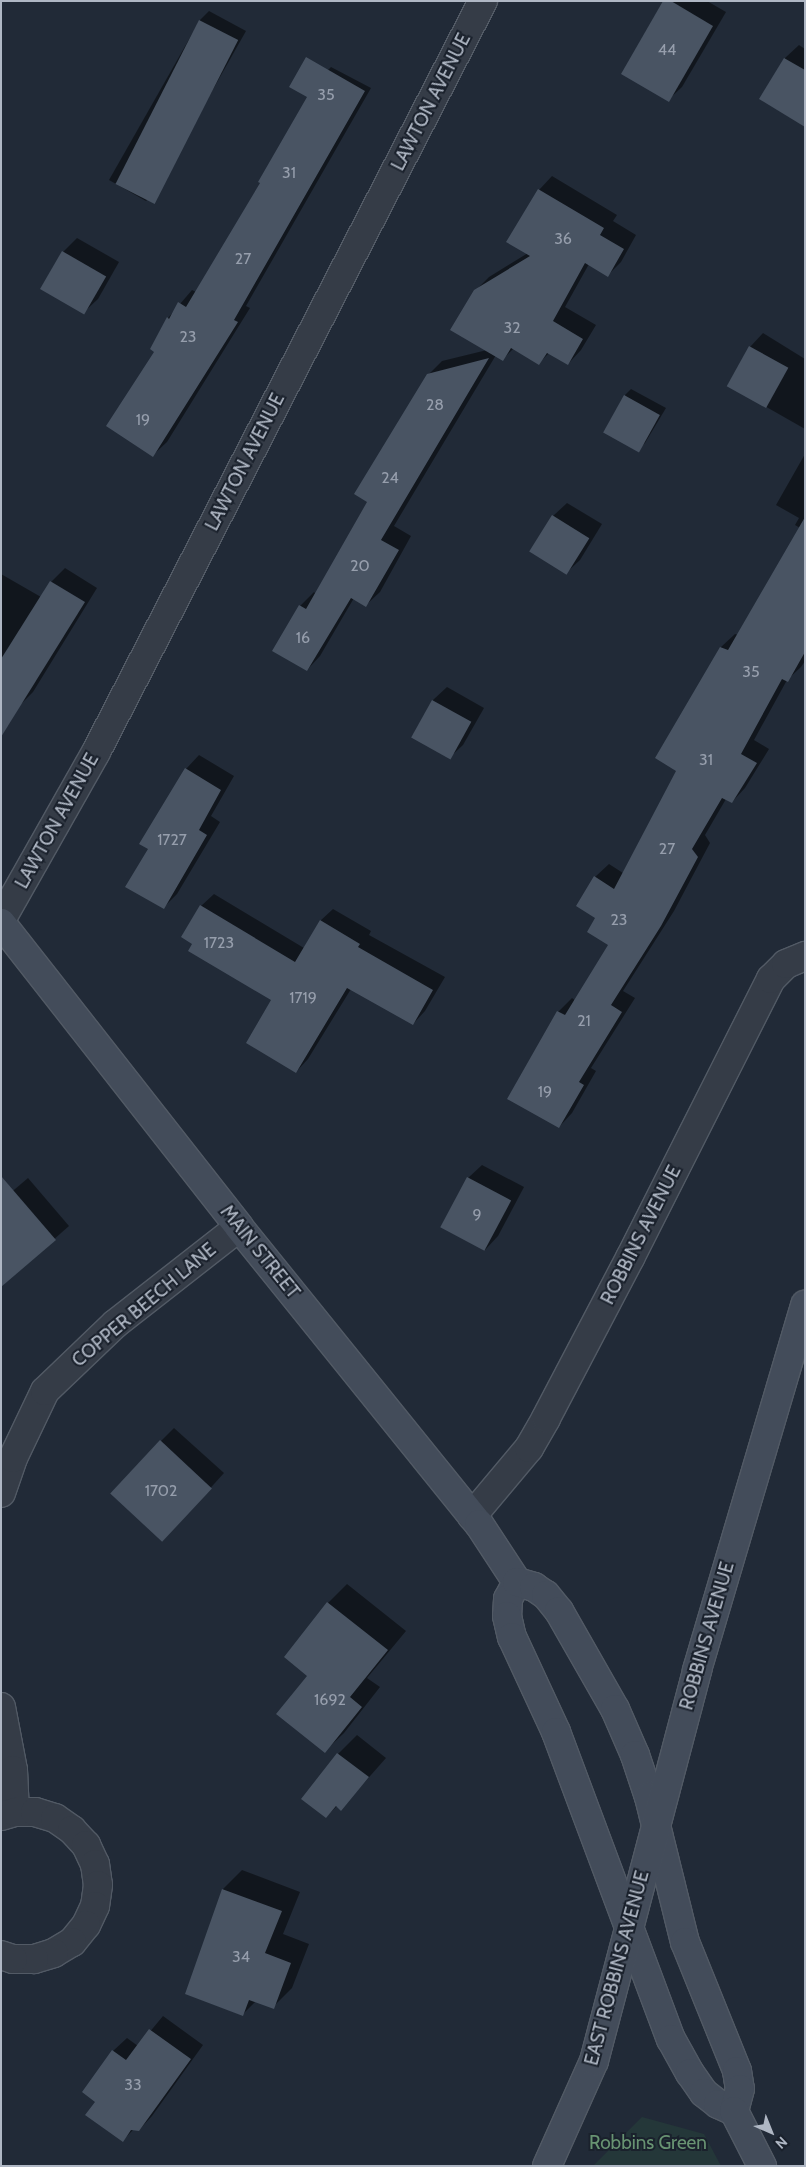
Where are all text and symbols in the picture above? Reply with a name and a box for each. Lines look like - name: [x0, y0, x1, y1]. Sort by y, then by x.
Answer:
- street label: LAWTON AVENUE: [387, 30, 475, 174]
- house number: 44: [658, 40, 676, 60]
- house number: 35: [317, 85, 335, 105]
- house number: 31: [282, 163, 296, 183]
- house number: 36: [554, 229, 572, 249]
- house number: 27: [235, 249, 251, 269]
- house number: 32: [503, 318, 521, 338]
- house number: 23: [179, 327, 197, 347]
- street label: LAWTON AVENUE: [201, 390, 289, 534]
- house number: 28: [426, 395, 444, 415]
- house number: 19: [136, 410, 150, 430]
- house number: 24: [381, 468, 399, 488]
- house number: 20: [350, 556, 370, 576]
- house number: 16: [296, 628, 310, 648]
- house number: 35: [742, 662, 760, 682]
- street label: LAWTON AVENUE: [10, 749, 104, 893]
- house number: 31: [699, 750, 713, 770]
- house number: 1727: [157, 830, 187, 850]
- house number: 27: [659, 839, 675, 859]
- house number: 23: [610, 910, 628, 930]
- house number: 1723: [204, 933, 234, 953]
- house number: 1719: [289, 988, 317, 1008]
- house number: 21: [577, 1011, 591, 1031]
- house number: 19: [538, 1082, 552, 1102]
- street label: ROBBINS AVENUE: [596, 1162, 686, 1308]
- street label: MAIN STREET: [215, 1201, 305, 1303]
- house number: 9: [472, 1205, 482, 1225]
- street label: COPPER BEECH LANE: [67, 1238, 221, 1372]
- house number: 1702: [145, 1481, 177, 1501]
- street label: ROBBINS AVENUE: [675, 1559, 739, 1713]
- house number: 1692: [314, 1690, 346, 1710]
- street label: EAST ROBBINS AVENUE: [580, 1868, 654, 2068]
- house number: 34: [232, 1947, 250, 1967]
- house number: 33: [124, 2075, 142, 2095]
- north arrow: [746, 2107, 796, 2157]
- park label: Robbins Green: [589, 2132, 707, 2154]
- text: N: [772, 2133, 791, 2153]

